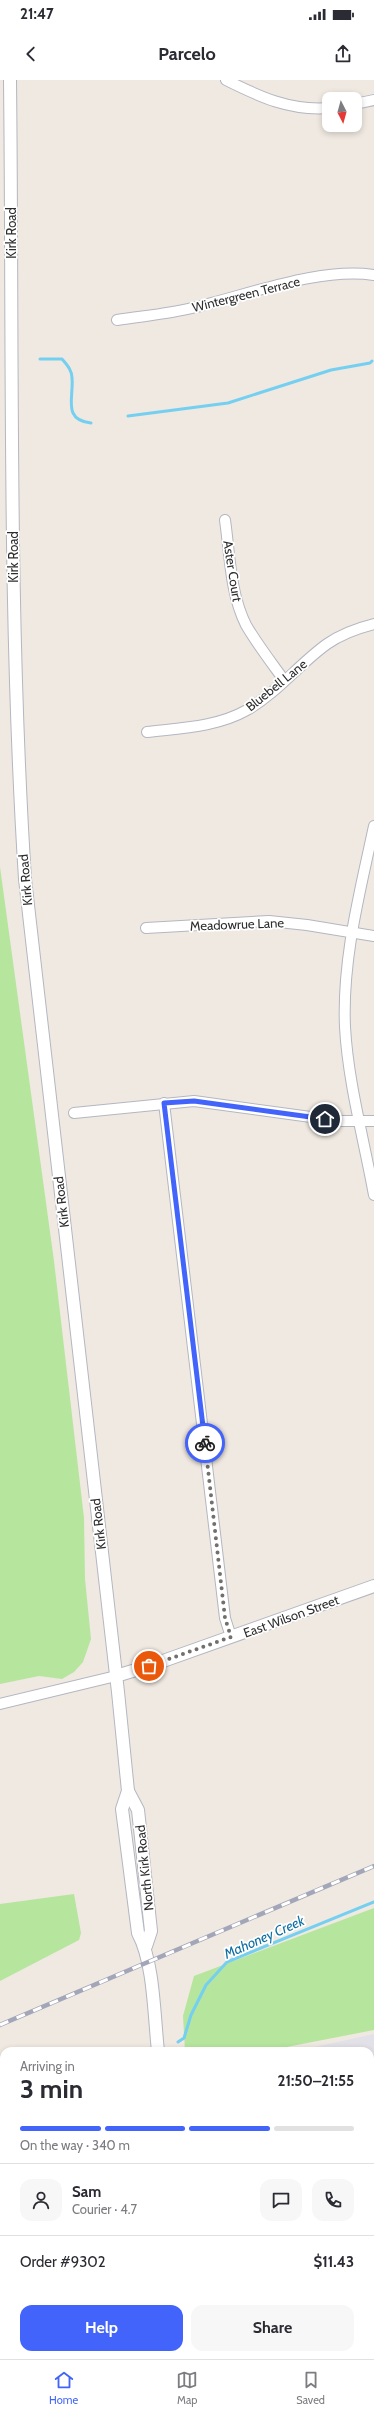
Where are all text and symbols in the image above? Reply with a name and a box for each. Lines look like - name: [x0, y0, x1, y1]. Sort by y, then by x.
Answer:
- text: 21:47: [20, 5, 54, 23]
- icon: back: [20, 43, 42, 65]
- text: Parcelo: [158, 43, 216, 65]
- icon: share: [332, 43, 354, 65]
- north arrow: [322, 92, 362, 132]
- map controls: [322, 92, 362, 132]
- street label: Kirk Road: [3, 207, 19, 259]
- street label: Wintergreen Terrace: [190, 273, 302, 315]
- street label: Kirk Road: [5, 531, 21, 583]
- street label: Aster Court: [220, 539, 246, 603]
- street label: Bluebell Lane: [242, 655, 310, 714]
- street label: Kirk Road: [15, 854, 35, 906]
- street label: Meadowrue Lane: [190, 914, 285, 934]
- pin: [308, 1102, 342, 1136]
- icon: home: [314, 1108, 336, 1130]
- street label: Kirk Road: [50, 1175, 72, 1229]
- courier: [185, 1423, 225, 1463]
- icon: bike: [194, 1432, 216, 1454]
- street label: Kirk Road: [87, 1497, 109, 1551]
- street label: East Wilson Street: [241, 1591, 341, 1641]
- pin: [132, 1649, 166, 1683]
- icon: bag: [138, 1655, 160, 1677]
- street label: North Kirk Road: [132, 1824, 156, 1912]
- water label: Mahoney Creek: [220, 1911, 308, 1963]
- text: Arriving in: [20, 2058, 75, 2074]
- text: 21:50–21:55: [278, 2072, 354, 2090]
- text: 3 min: [20, 2073, 83, 2105]
- text: On the way · 340 m: [20, 2137, 130, 2153]
- button: person: [20, 2179, 62, 2221]
- button: chat: [260, 2179, 302, 2221]
- button: phone: [312, 2179, 354, 2221]
- text: Sam: [72, 2183, 101, 2201]
- text: Courier · 4.7: [72, 2201, 137, 2217]
- text: Order #9302: [20, 2253, 106, 2271]
- text: $11.43: [314, 2253, 354, 2271]
- button: Help: [20, 2305, 183, 2351]
- button: Share: [191, 2305, 354, 2351]
- tab: Home: [49, 2369, 78, 2407]
- tab: Map: [176, 2369, 198, 2407]
- tab: Saved: [296, 2369, 325, 2407]

